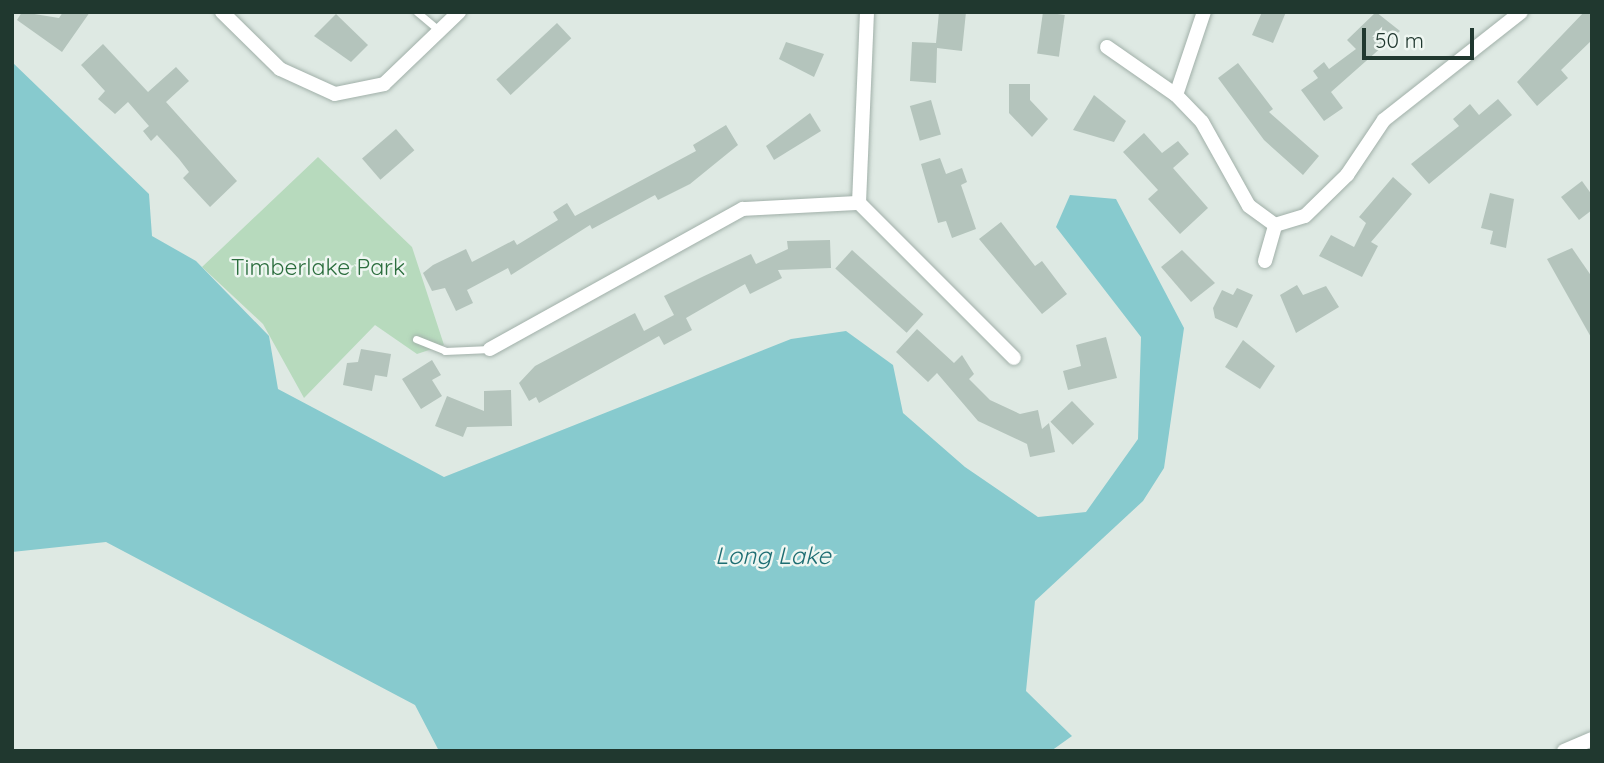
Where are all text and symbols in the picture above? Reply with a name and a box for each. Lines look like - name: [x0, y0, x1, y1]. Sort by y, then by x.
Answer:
- scale bar: [1366, 14, 1478, 58]
- text: 50 m: [1375, 27, 1424, 53]
- park label: Timberlake Park: [231, 253, 405, 281]
- water label: Long Lake: [715, 542, 831, 570]

